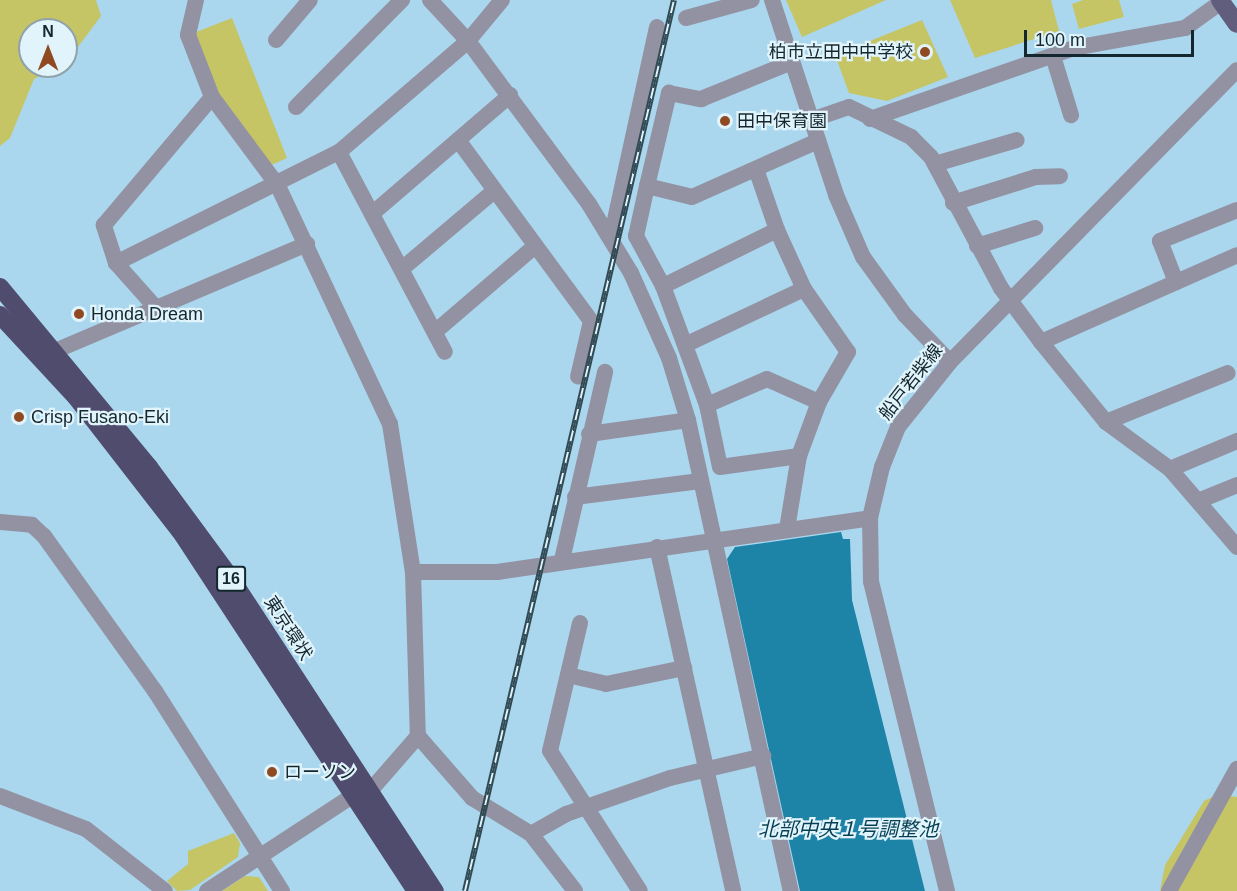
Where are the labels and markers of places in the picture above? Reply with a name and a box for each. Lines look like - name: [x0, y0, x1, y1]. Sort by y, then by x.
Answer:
- place label: 柏市立田中中学校: [769, 41, 913, 63]
- marker: 柏市立田中中学校: [918, 45, 932, 59]
- place label: 田中保育園: [737, 110, 827, 132]
- marker: 田中保育園: [718, 114, 732, 128]
- place label: Honda Dream: [91, 303, 203, 325]
- marker: Honda Dream: [72, 307, 86, 321]
- place label: Crisp Fusano-Eki: [31, 406, 169, 428]
- marker: Crisp Fusano-Eki: [12, 410, 26, 424]
- place label: ローソン: [284, 761, 356, 783]
- marker: ローソン: [265, 765, 279, 779]

